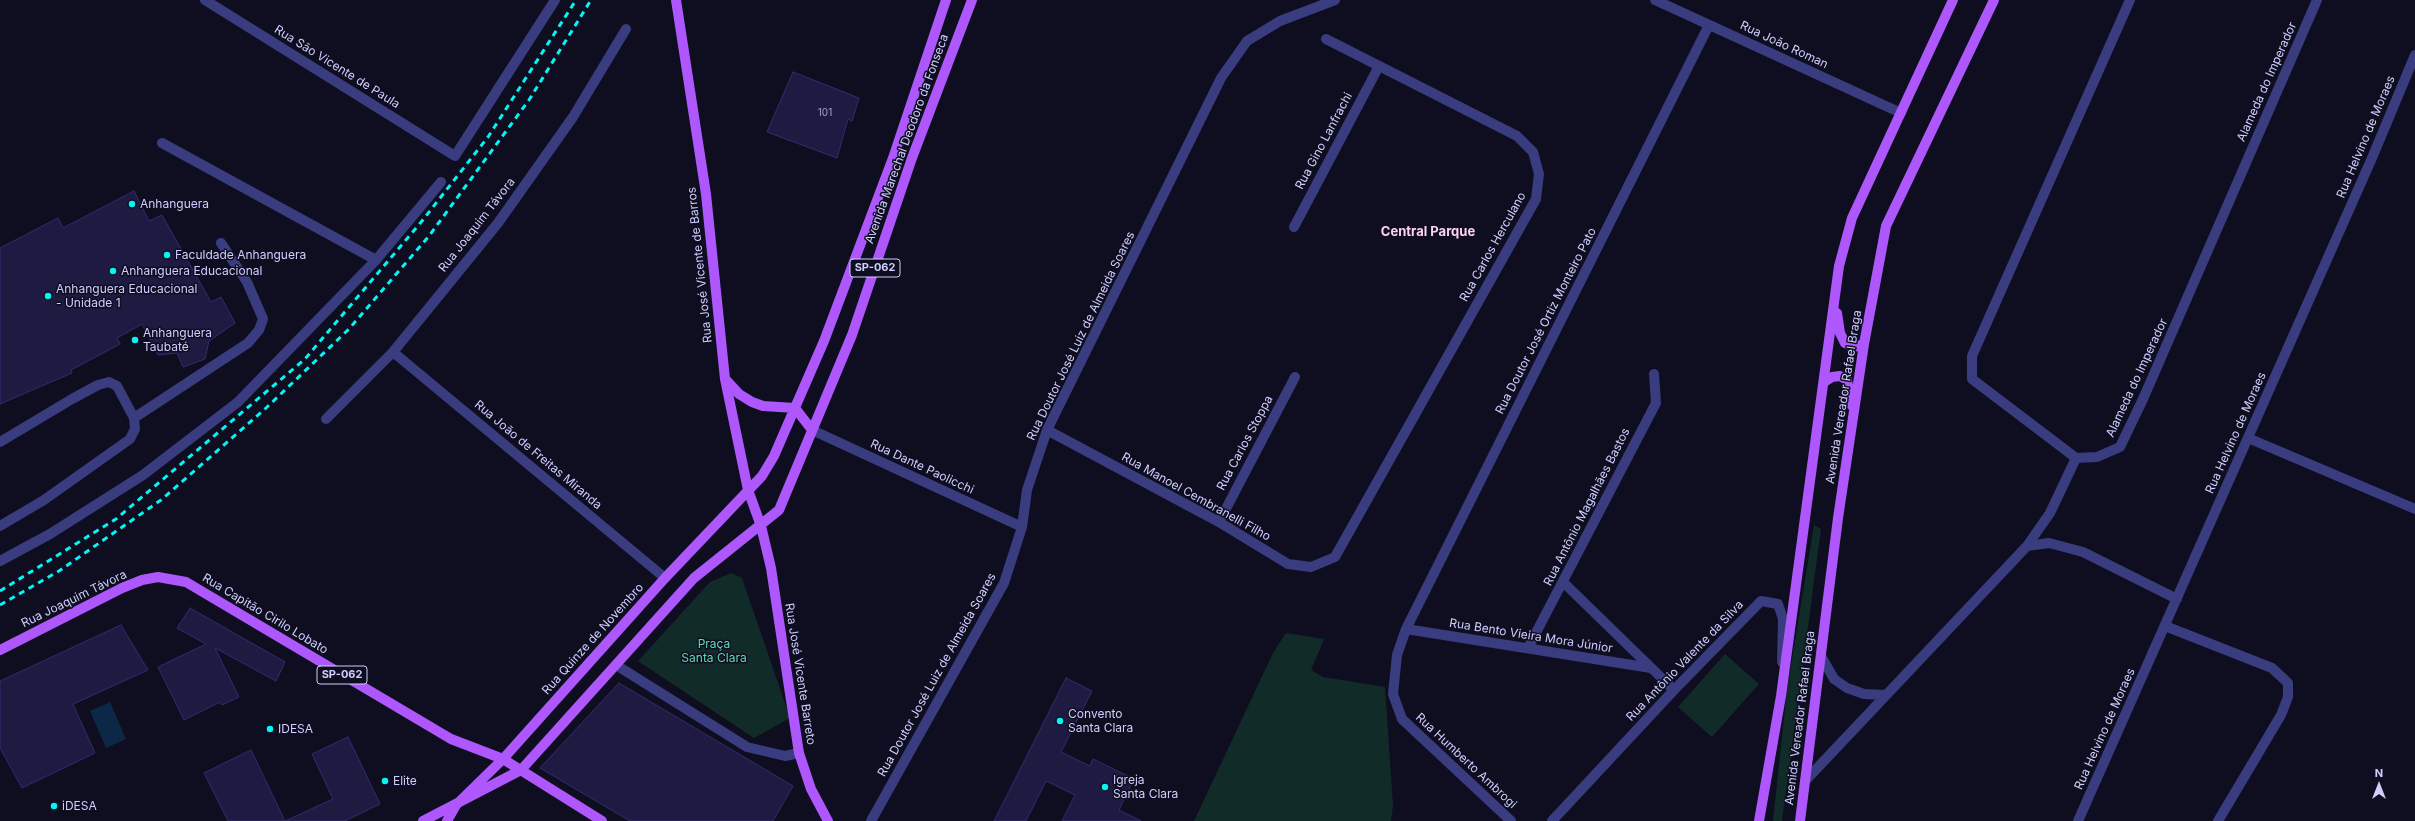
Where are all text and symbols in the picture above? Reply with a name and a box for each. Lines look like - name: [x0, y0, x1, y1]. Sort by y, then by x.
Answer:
- street label: Rua João Roman: [1738, 18, 1830, 72]
- street label: Alameda do Imperador: [2234, 20, 2300, 144]
- street label: Rua São Vicente de Paula: [272, 22, 402, 112]
- street label: Avenida Marechal Deodoro da Fonseca: [862, 32, 952, 246]
- street label: Rua Helvino de Moraes: [2334, 74, 2398, 200]
- street label: Rua Gino Lanfrachi: [1292, 90, 1356, 192]
- house number: 101: [818, 107, 832, 119]
- street label: Rua Joaquim Távora: [436, 175, 518, 275]
- street label: Rua José Vicente de Barros: [685, 186, 715, 344]
- street label: Rua Carlos Herculano: [1457, 190, 1529, 304]
- place label: Anhanguera: [140, 197, 209, 211]
- marker: Anhanguera: [127, 199, 137, 209]
- district label: Central Parque: [1381, 224, 1475, 240]
- street label: Rua Doutor José Ortiz Monteiro Pato: [1493, 225, 1599, 417]
- street label: Rua Doutor José Luiz de Almeida Soares: [1024, 229, 1138, 443]
- place label: Faculdade Anhanguera: [175, 248, 306, 262]
- marker: Faculdade Anhanguera: [162, 250, 172, 260]
- road number: SP-062: [850, 259, 900, 277]
- place label: Anhanguera Educacional: [121, 264, 262, 278]
- marker: Anhanguera Educacional: [108, 266, 118, 276]
- place label: Anhanguera Educacional - Unidade 1: [56, 282, 197, 310]
- marker: Anhanguera Educacional - Unidade 1: [43, 291, 53, 301]
- street label: Avenida Vereador Rafael Braga: [1823, 309, 1865, 485]
- street label: Alameda do Imperador: [2103, 316, 2171, 440]
- place label: Anhanguera Taubaté: [143, 326, 212, 354]
- marker: Anhanguera Taubaté: [130, 335, 140, 345]
- street label: Rua Helvino de Moraes: [2203, 370, 2269, 496]
- street label: Rua Carlos Stoppa: [1214, 393, 1276, 493]
- street label: Rua João de Freitas Miranda: [471, 398, 605, 512]
- street label: Rua Antônio Magalhães Bastos: [1541, 426, 1633, 588]
- street label: Rua Dante Paolicchi: [868, 437, 976, 497]
- street label: Rua Manoel Cembranelli Filho: [1119, 450, 1273, 544]
- street label: Rua Joaquim Távora: [19, 567, 129, 631]
- street label: Rua Capitão Cirilo Lobato: [200, 571, 330, 657]
- street label: Rua Doutor José Luiz de Almeida Soares: [875, 571, 999, 779]
- street label: Rua Quinze de Novembro: [539, 580, 647, 698]
- street label: Rua Antônio Valente da Silva: [1624, 598, 1746, 724]
- street label: Rua José Vicente Barreto: [782, 602, 818, 746]
- street label: Rua Bento Vieira Mora Júnior: [1448, 616, 1614, 656]
- street label: Avenida Vereador Rafael Braga: [1782, 630, 1818, 806]
- park label: Praça Santa Clara: [681, 637, 747, 665]
- road number: SP-062: [317, 666, 367, 684]
- street label: Rua Helvino de Moraes: [2072, 666, 2138, 792]
- place label: Convento Santa Clara: [1068, 707, 1133, 735]
- street label: Rua Humberto Ambrogi: [1413, 710, 1519, 812]
- marker: Convento Santa Clara: [1055, 716, 1065, 726]
- place label: IDESA: [278, 722, 313, 736]
- marker: IDESA: [265, 724, 275, 734]
- north arrow: [2359, 765, 2399, 805]
- text: N: [2375, 766, 2383, 780]
- place label: Igreja Santa Clara: [1113, 773, 1178, 801]
- place label: Elite: [393, 774, 417, 788]
- marker: Elite: [380, 776, 390, 786]
- marker: Igreja Santa Clara: [1100, 782, 1110, 792]
- place label: iDESA: [62, 799, 97, 813]
- marker: iDESA: [49, 801, 59, 811]

